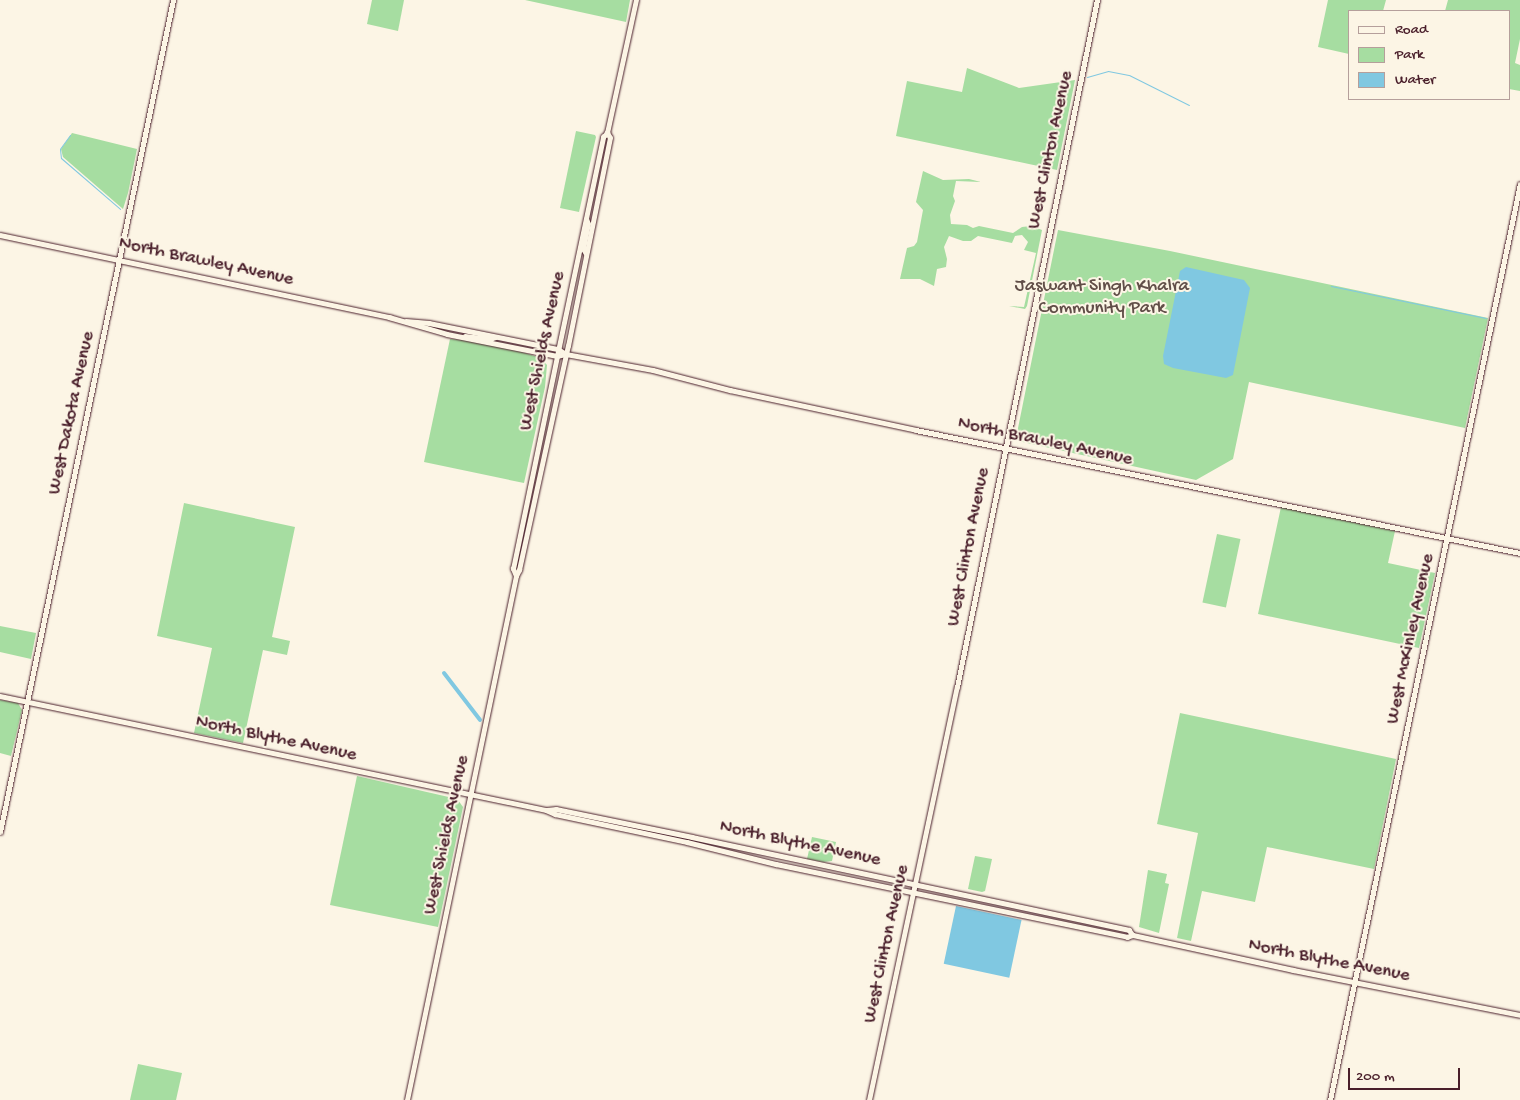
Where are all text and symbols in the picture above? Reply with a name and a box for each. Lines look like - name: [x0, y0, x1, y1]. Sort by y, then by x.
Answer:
- legend: [1348, 10, 1510, 100]
- text: Road: [1395, 21, 1428, 39]
- text: Park: [1395, 46, 1424, 64]
- street label: West Clinton Avenue: [1023, 69, 1079, 231]
- text: Water: [1395, 71, 1435, 89]
- street label: North Brawley Avenue: [117, 232, 295, 292]
- street label: West Shields Avenue: [515, 269, 571, 433]
- park label: Jaswant Singh Khalra Community Park: [1015, 276, 1189, 320]
- street label: West Dakota Avenue: [44, 329, 100, 497]
- street label: North Brawley Avenue: [956, 412, 1134, 472]
- street label: West Clinton Avenue: [942, 466, 996, 628]
- street label: West McKinley Avenue: [1382, 552, 1440, 726]
- street label: North Blythe Avenue: [193, 711, 359, 767]
- street label: West Shields Avenue: [419, 753, 475, 917]
- street label: North Blythe Avenue: [717, 816, 883, 872]
- street label: West Clinton Avenue: [859, 863, 915, 1025]
- street label: North Blythe Avenue: [1246, 934, 1412, 988]
- scale bar: [1350, 1058, 1462, 1090]
- text: 200 m: [1356, 1068, 1395, 1086]

